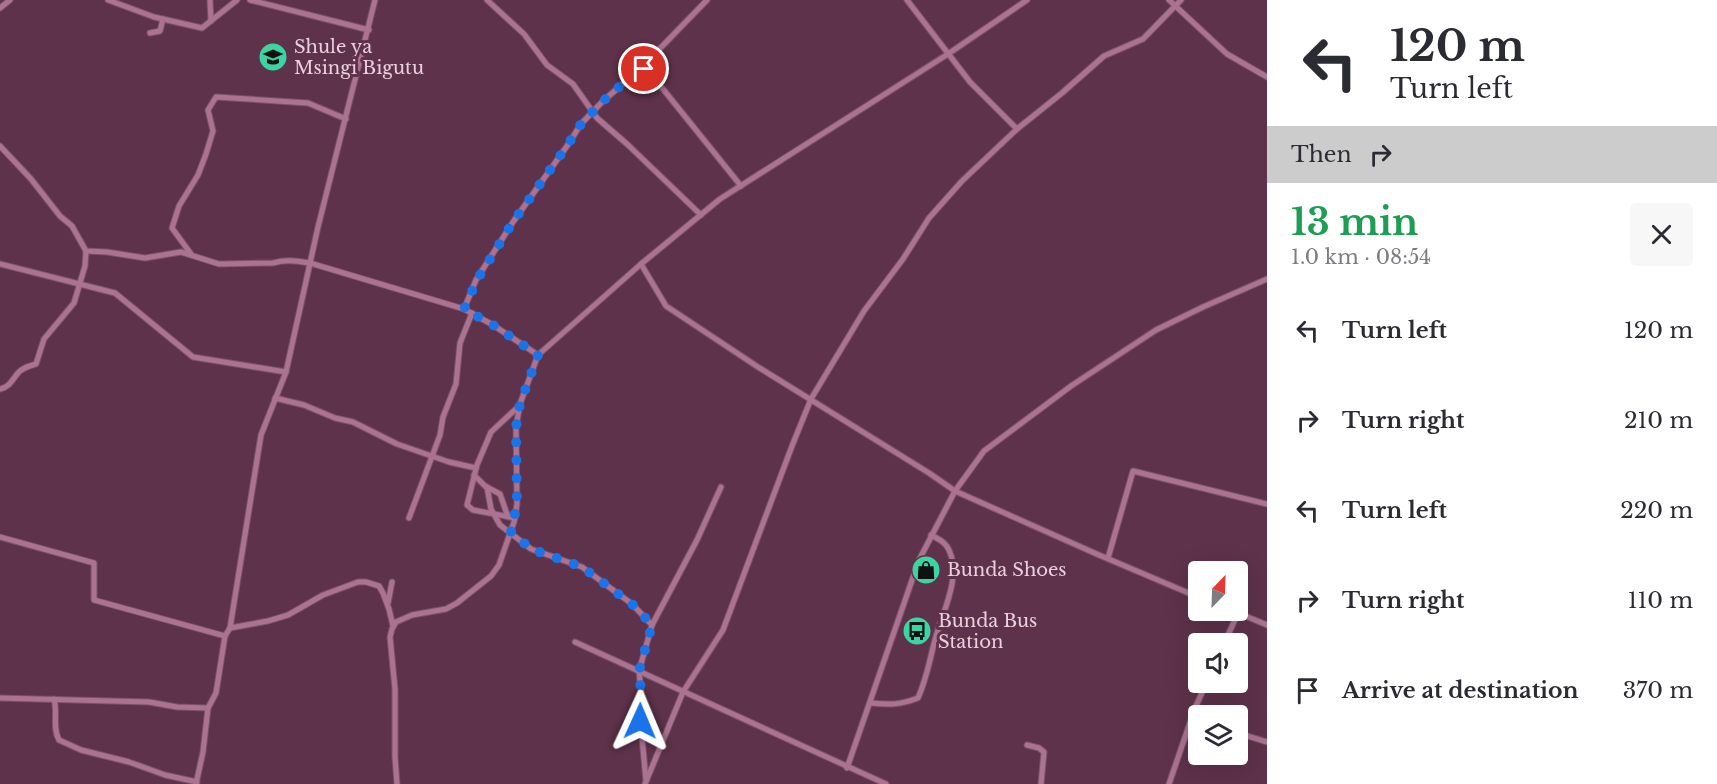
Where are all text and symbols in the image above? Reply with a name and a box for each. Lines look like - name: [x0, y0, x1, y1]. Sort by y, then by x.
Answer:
- text: 120 m: [1390, 20, 1525, 72]
- icon: left: [1291, 24, 1369, 102]
- place label: Shule ya Msingi Bigutu: [294, 36, 424, 79]
- school or university icon: Shule ya Msingi Bigutu: [257, 41, 289, 73]
- pin: [618, 43, 669, 94]
- icon: arrive: [627, 52, 660, 85]
- text: Turn left: [1390, 72, 1513, 105]
- icon: right: [1364, 138, 1397, 171]
- text: Then: [1291, 141, 1352, 168]
- text: 13 min: [1291, 200, 1418, 245]
- button: close: [1630, 203, 1693, 266]
- text: 1.0 km · 08:54: [1291, 245, 1431, 269]
- icon: left: [1291, 314, 1324, 347]
- text: Turn left: [1342, 317, 1447, 344]
- text: 120 m: [1624, 317, 1693, 344]
- icon: right: [1291, 404, 1324, 437]
- text: Turn right: [1342, 407, 1464, 434]
- text: 210 m: [1624, 407, 1693, 434]
- icon: left: [1291, 494, 1324, 527]
- text: Turn left: [1342, 497, 1447, 524]
- text: 220 m: [1620, 497, 1693, 524]
- shop icon: Bunda Shoes: [910, 554, 942, 586]
- place label: Bunda Shoes: [947, 559, 1067, 581]
- north arrow: [1188, 561, 1248, 621]
- map controls: [1188, 561, 1248, 765]
- icon: right: [1291, 584, 1324, 617]
- text: Turn right: [1342, 587, 1464, 614]
- text: 110 m: [1628, 587, 1693, 614]
- place label: Bunda Bus Station: [938, 610, 1037, 653]
- bus stop icon: Bunda Bus Station: [901, 615, 933, 647]
- button: sound: [1188, 633, 1248, 693]
- icon: arrive: [1291, 674, 1324, 707]
- text: Arrive at destination: [1342, 677, 1579, 704]
- text: 370 m: [1623, 677, 1693, 704]
- position arrow: [608, 689, 672, 753]
- button: layers: [1188, 705, 1248, 765]

